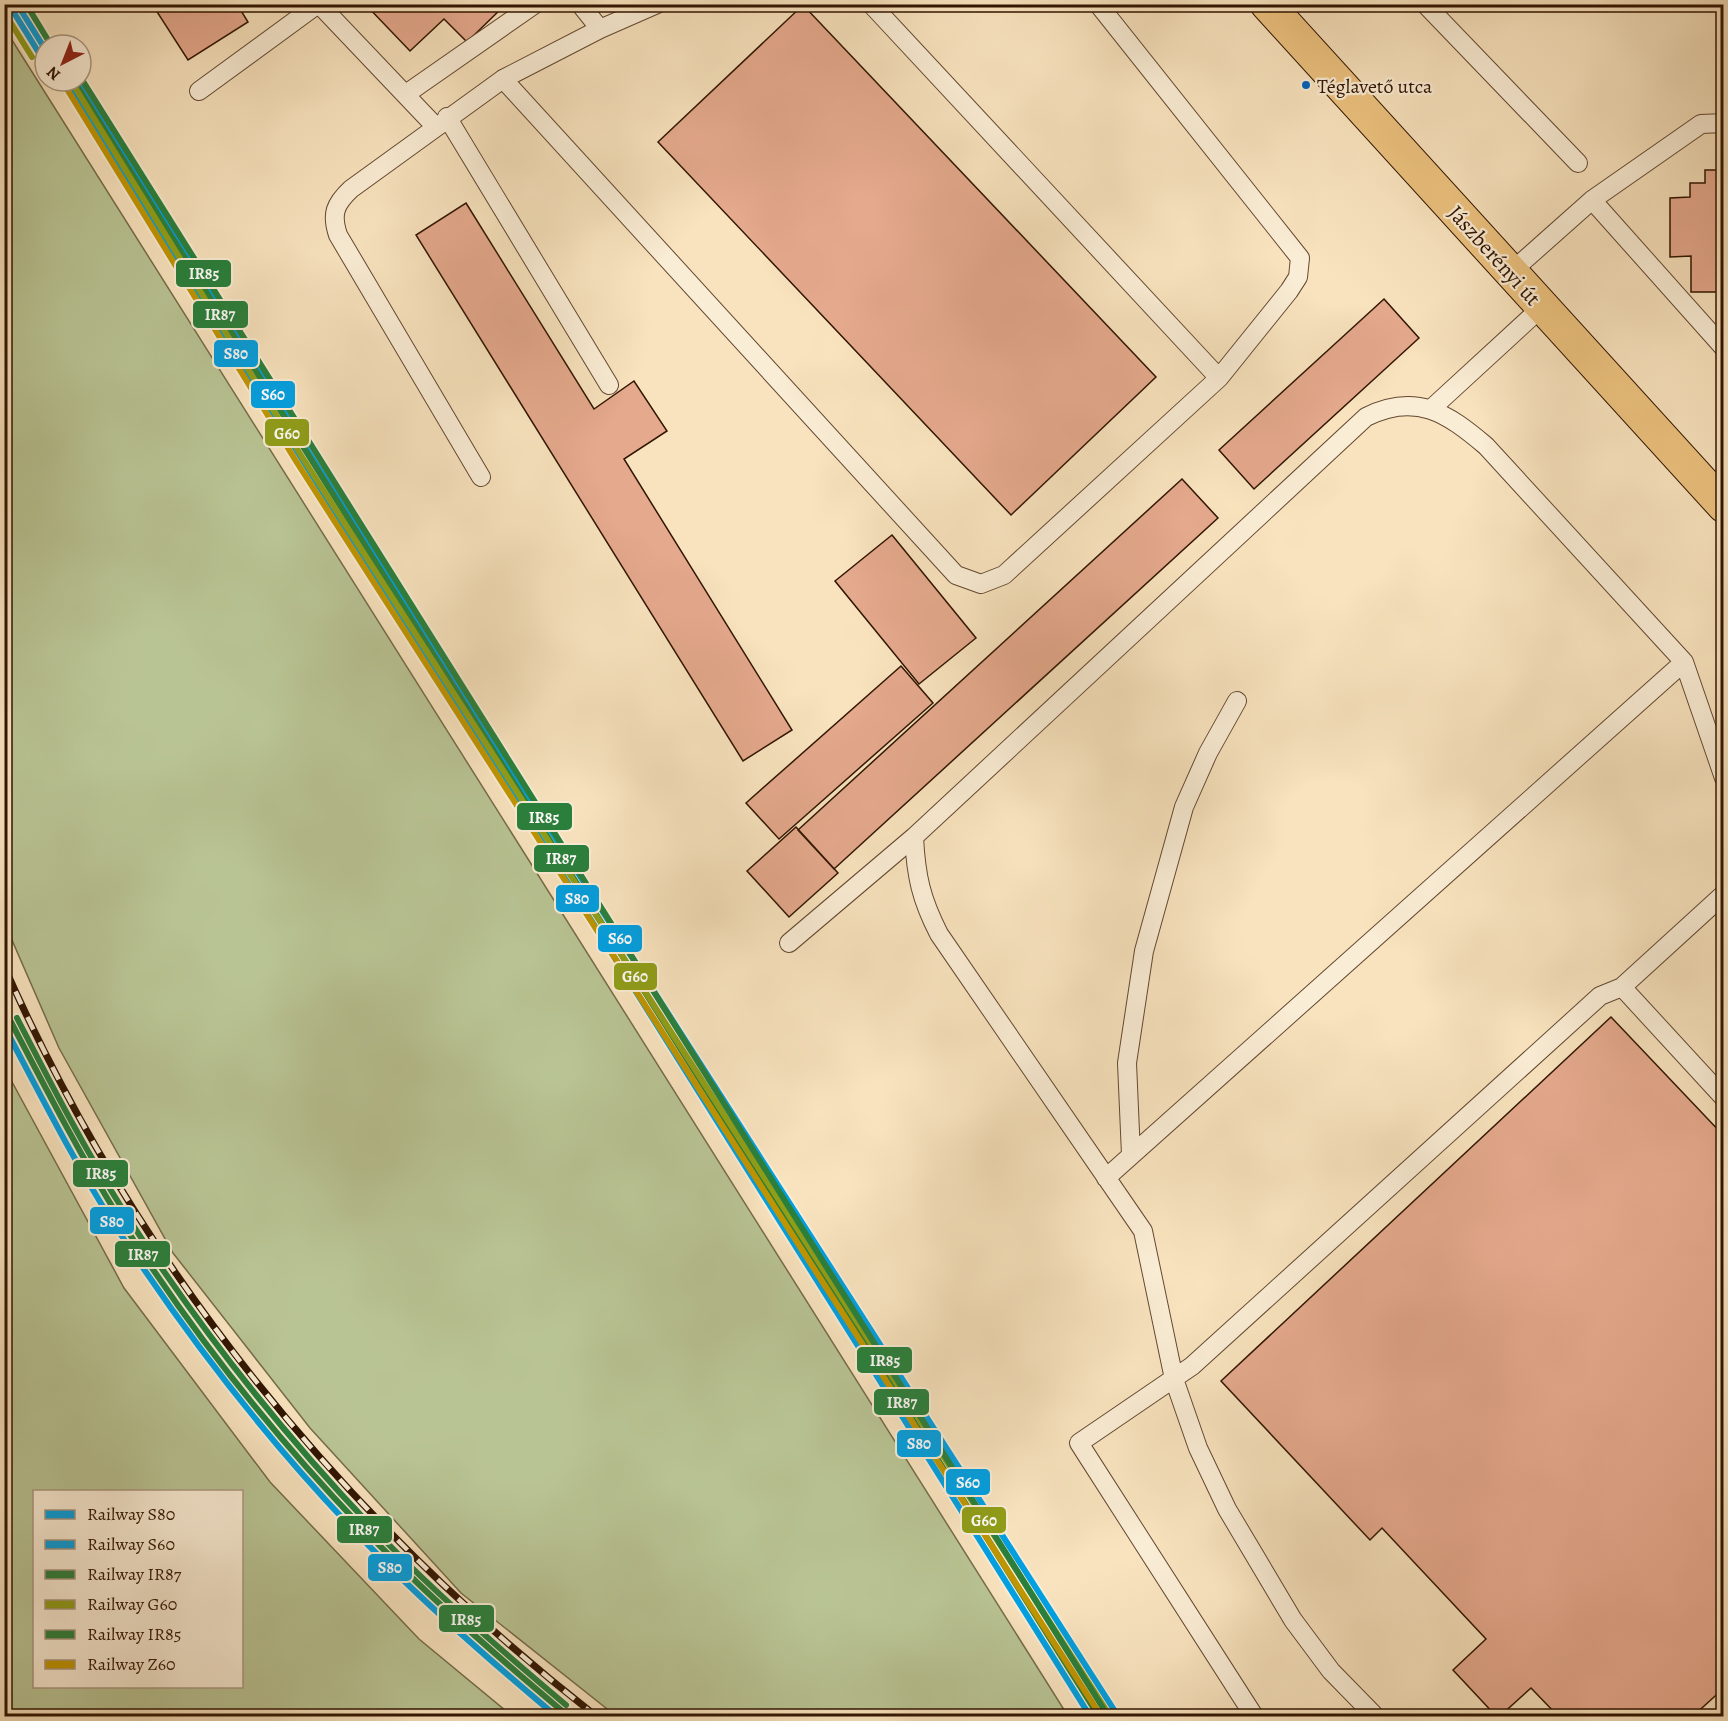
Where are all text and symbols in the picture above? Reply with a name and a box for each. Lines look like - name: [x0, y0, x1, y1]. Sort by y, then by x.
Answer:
- north arrow: [33, 33, 93, 93]
- text: N: [42, 61, 65, 85]
- place label: Téglavető utca: [1317, 73, 1433, 100]
- marker: Téglavető utca: [1300, 79, 1312, 91]
- street label: Jászberényi út: [1441, 199, 1548, 313]
- line badge: IR85: [175, 259, 232, 288]
- text: IR85: [189, 263, 219, 285]
- line badge: IR87: [192, 300, 249, 329]
- text: IR87: [205, 304, 235, 326]
- line badge: S80: [213, 339, 259, 368]
- text: S80: [224, 343, 248, 365]
- line badge: S60: [250, 380, 296, 409]
- text: S60: [261, 384, 285, 406]
- line badge: G60: [264, 418, 310, 447]
- text: G60: [274, 423, 300, 445]
- line badge: IR85: [516, 802, 573, 831]
- text: IR85: [529, 807, 559, 829]
- line badge: IR87: [533, 844, 590, 873]
- text: IR87: [546, 848, 576, 870]
- line badge: S80: [555, 884, 600, 913]
- text: S80: [565, 888, 589, 910]
- line badge: S60: [597, 924, 643, 953]
- text: S60: [608, 928, 632, 950]
- line badge: G60: [613, 962, 658, 991]
- text: G60: [622, 966, 648, 988]
- line badge: IR85: [72, 1159, 129, 1188]
- text: IR85: [86, 1163, 116, 1185]
- line badge: S80: [89, 1206, 135, 1235]
- text: S80: [100, 1211, 124, 1233]
- line badge: IR87: [114, 1240, 171, 1268]
- text: IR87: [128, 1244, 158, 1266]
- line badge: IR85: [856, 1346, 913, 1374]
- text: IR85: [870, 1350, 900, 1372]
- line badge: IR87: [873, 1388, 930, 1416]
- text: IR87: [887, 1392, 917, 1414]
- line badge: S80: [896, 1429, 942, 1458]
- text: S80: [907, 1433, 931, 1455]
- line badge: S60: [945, 1468, 991, 1496]
- text: S60: [956, 1472, 980, 1494]
- legend: [33, 1490, 243, 1688]
- text: Railway S80: [87, 1502, 175, 1526]
- line badge: G60: [961, 1506, 1007, 1534]
- text: G60: [971, 1510, 997, 1532]
- line badge: IR87: [336, 1515, 393, 1544]
- text: IR87: [349, 1519, 379, 1541]
- text: Railway S60: [87, 1532, 175, 1556]
- line badge: S80: [367, 1553, 413, 1582]
- text: S80: [378, 1557, 402, 1579]
- text: Railway IR87: [87, 1562, 182, 1586]
- text: Railway G60: [87, 1592, 177, 1616]
- line badge: IR85: [438, 1604, 495, 1633]
- text: IR85: [451, 1609, 481, 1631]
- text: Railway IR85: [87, 1622, 182, 1646]
- text: Railway Z60: [87, 1652, 176, 1676]

